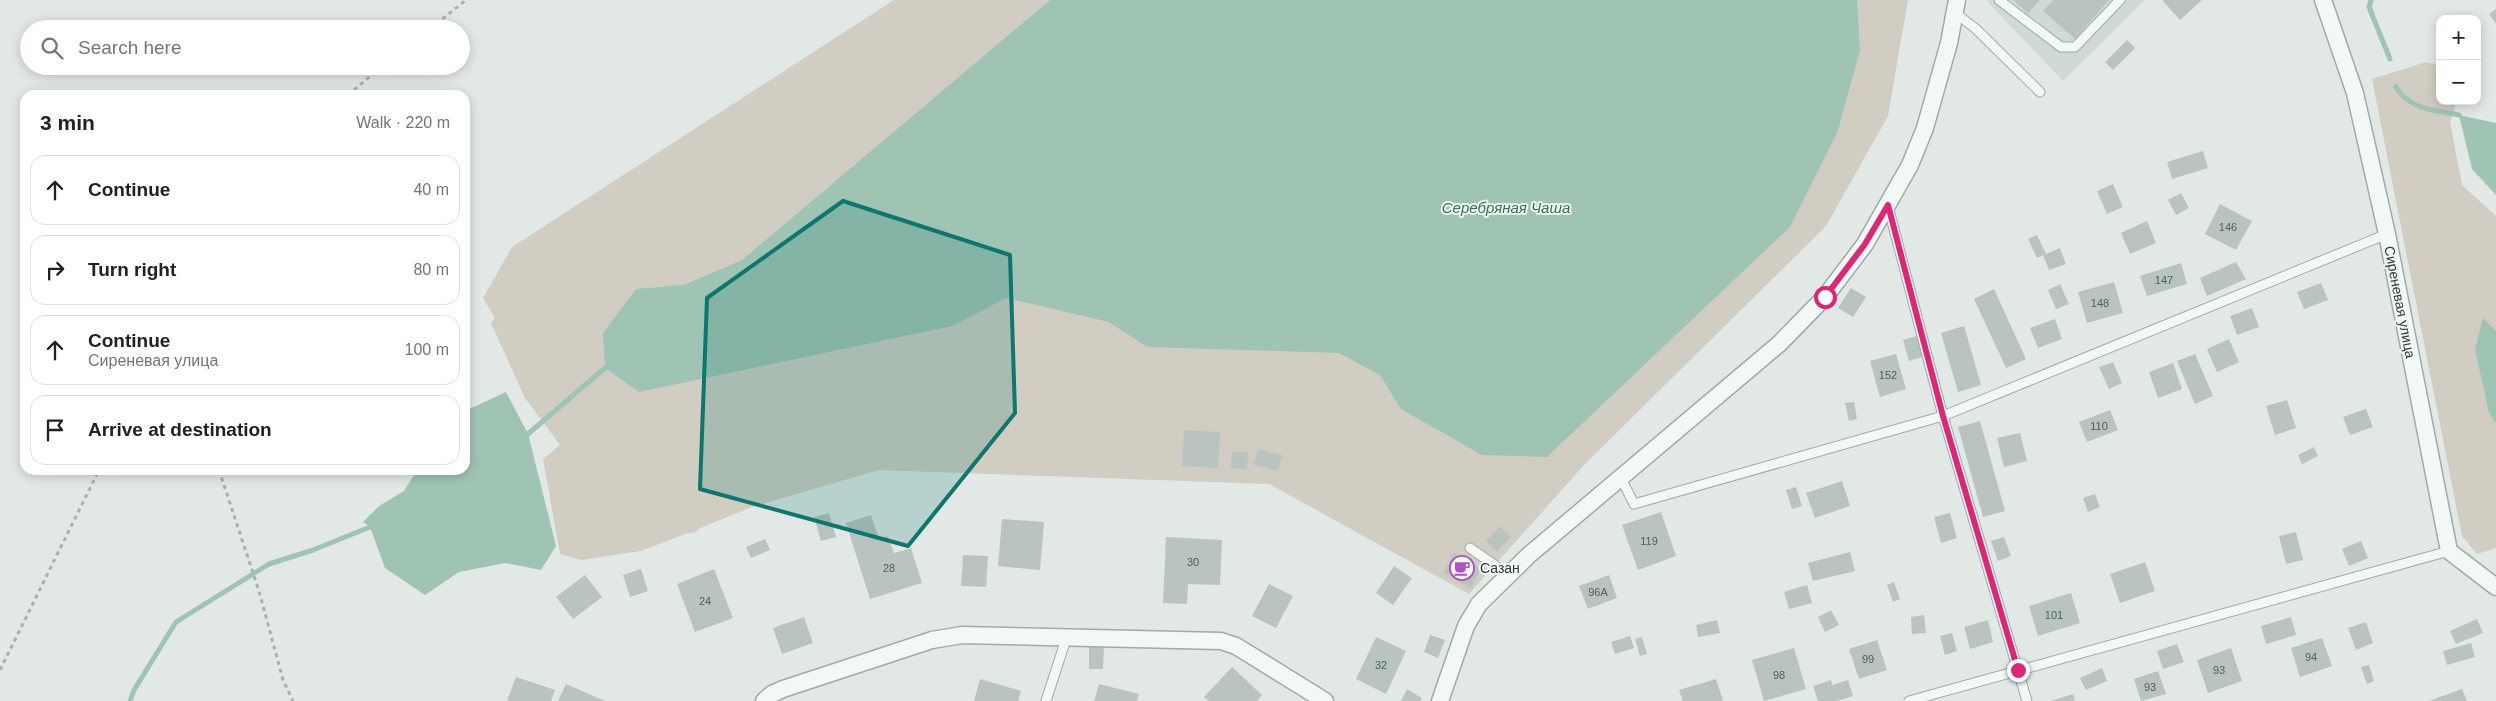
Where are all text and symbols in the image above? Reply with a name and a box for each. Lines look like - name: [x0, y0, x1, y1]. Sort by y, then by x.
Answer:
- map controls: [2436, 15, 2481, 105]
- button: +: [2436, 15, 2481, 60]
- search box: [20, 20, 470, 75]
- icon: search: [38, 34, 66, 62]
- text: Search here: [78, 37, 182, 58]
- button: −: [2436, 60, 2481, 105]
- text: 3 min: [40, 111, 95, 134]
- text: Walk · 220 m: [356, 114, 450, 131]
- icon: ahead: [41, 176, 69, 204]
- text: Continue: [88, 179, 170, 200]
- text: 40 m: [413, 181, 449, 198]
- water label: Серебряная Чаша: [1442, 199, 1570, 216]
- house number: 146: [2219, 221, 2237, 233]
- street label: Сиреневая улица: [2381, 244, 2419, 360]
- icon: right: [41, 256, 69, 284]
- text: Turn right: [88, 259, 176, 280]
- text: 80 m: [413, 261, 449, 278]
- house number: 147: [2155, 274, 2173, 286]
- route start: [1814, 286, 1837, 309]
- house number: 148: [2091, 297, 2109, 309]
- text: Continue: [88, 330, 170, 351]
- icon: ahead: [41, 336, 69, 364]
- text: 100 m: [405, 341, 449, 358]
- text: Сиреневая улица: [88, 352, 218, 369]
- house number: 152: [1879, 369, 1897, 381]
- icon: arrive: [41, 416, 69, 444]
- text: Arrive at destination: [88, 419, 272, 440]
- house number: 110: [2090, 420, 2108, 432]
- house number: 119: [1640, 535, 1658, 547]
- cafe icon: Сазан: [1449, 555, 1475, 581]
- house number: 30: [1187, 556, 1199, 568]
- place label: Сазан: [1480, 560, 1520, 576]
- house number: 28: [883, 562, 895, 574]
- house number: 96А: [1588, 586, 1608, 598]
- house number: 24: [699, 595, 711, 607]
- house number: 101: [2045, 609, 2063, 621]
- house number: 94: [2305, 651, 2317, 663]
- house number: 99: [1862, 653, 1874, 665]
- house number: 32: [1375, 659, 1387, 671]
- route end: [2007, 659, 2030, 682]
- house number: 93: [2213, 664, 2225, 676]
- house number: 98: [1773, 669, 1785, 681]
- house number: 93: [2144, 681, 2156, 693]

